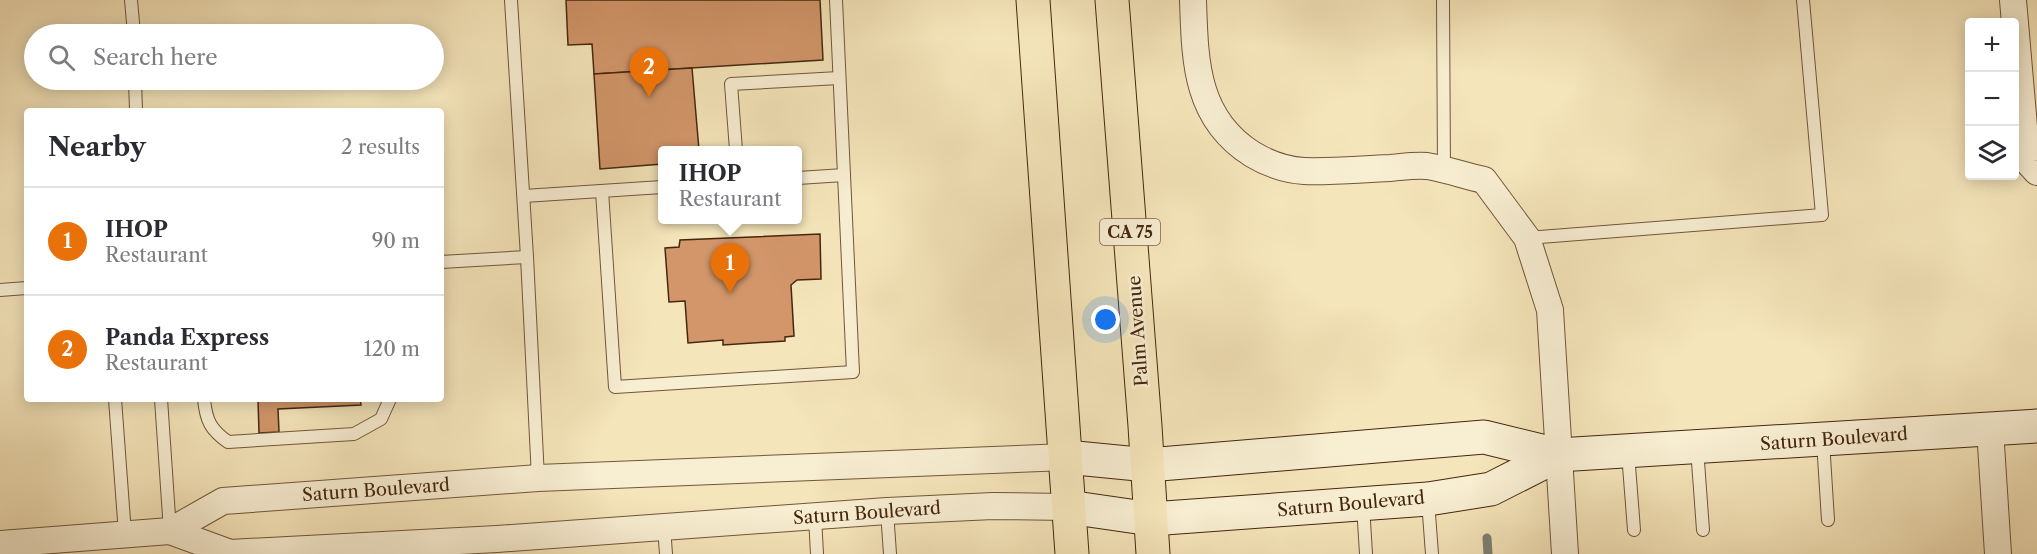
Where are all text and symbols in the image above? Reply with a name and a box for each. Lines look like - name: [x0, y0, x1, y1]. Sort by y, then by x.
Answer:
- map controls: [1965, 18, 2019, 180]
- button: +: [1965, 18, 2019, 72]
- search box: [24, 24, 444, 90]
- icon: search: [45, 41, 78, 74]
- text: Search here: [93, 44, 218, 71]
- pin: 2: [630, 48, 668, 97]
- button: −: [1965, 72, 2019, 126]
- button: layers: [1965, 126, 2019, 180]
- text: Nearby: [48, 131, 146, 163]
- text: 2 results: [341, 135, 420, 159]
- popup: [658, 146, 802, 224]
- text: IHOP: [679, 160, 741, 187]
- text: Restaurant: [679, 187, 781, 211]
- text: IHOP: [105, 216, 168, 243]
- road number: CA 75: [1100, 219, 1160, 245]
- text: 1: [63, 229, 72, 253]
- text: 90 m: [372, 229, 420, 253]
- text: Restaurant: [105, 243, 208, 267]
- pin: 1: [710, 244, 750, 293]
- street label: Palm Avenue: [1123, 275, 1153, 387]
- your location: [1091, 305, 1120, 334]
- text: Panda Express: [105, 324, 269, 351]
- text: 2: [62, 337, 73, 361]
- text: 120 m: [363, 337, 420, 361]
- text: Restaurant: [105, 351, 208, 375]
- street label: Saturn Boulevard: [1759, 423, 1909, 455]
- street label: Saturn Boulevard: [301, 474, 451, 506]
- street label: Saturn Boulevard: [1276, 487, 1426, 521]
- street label: Saturn Boulevard: [792, 497, 942, 529]

